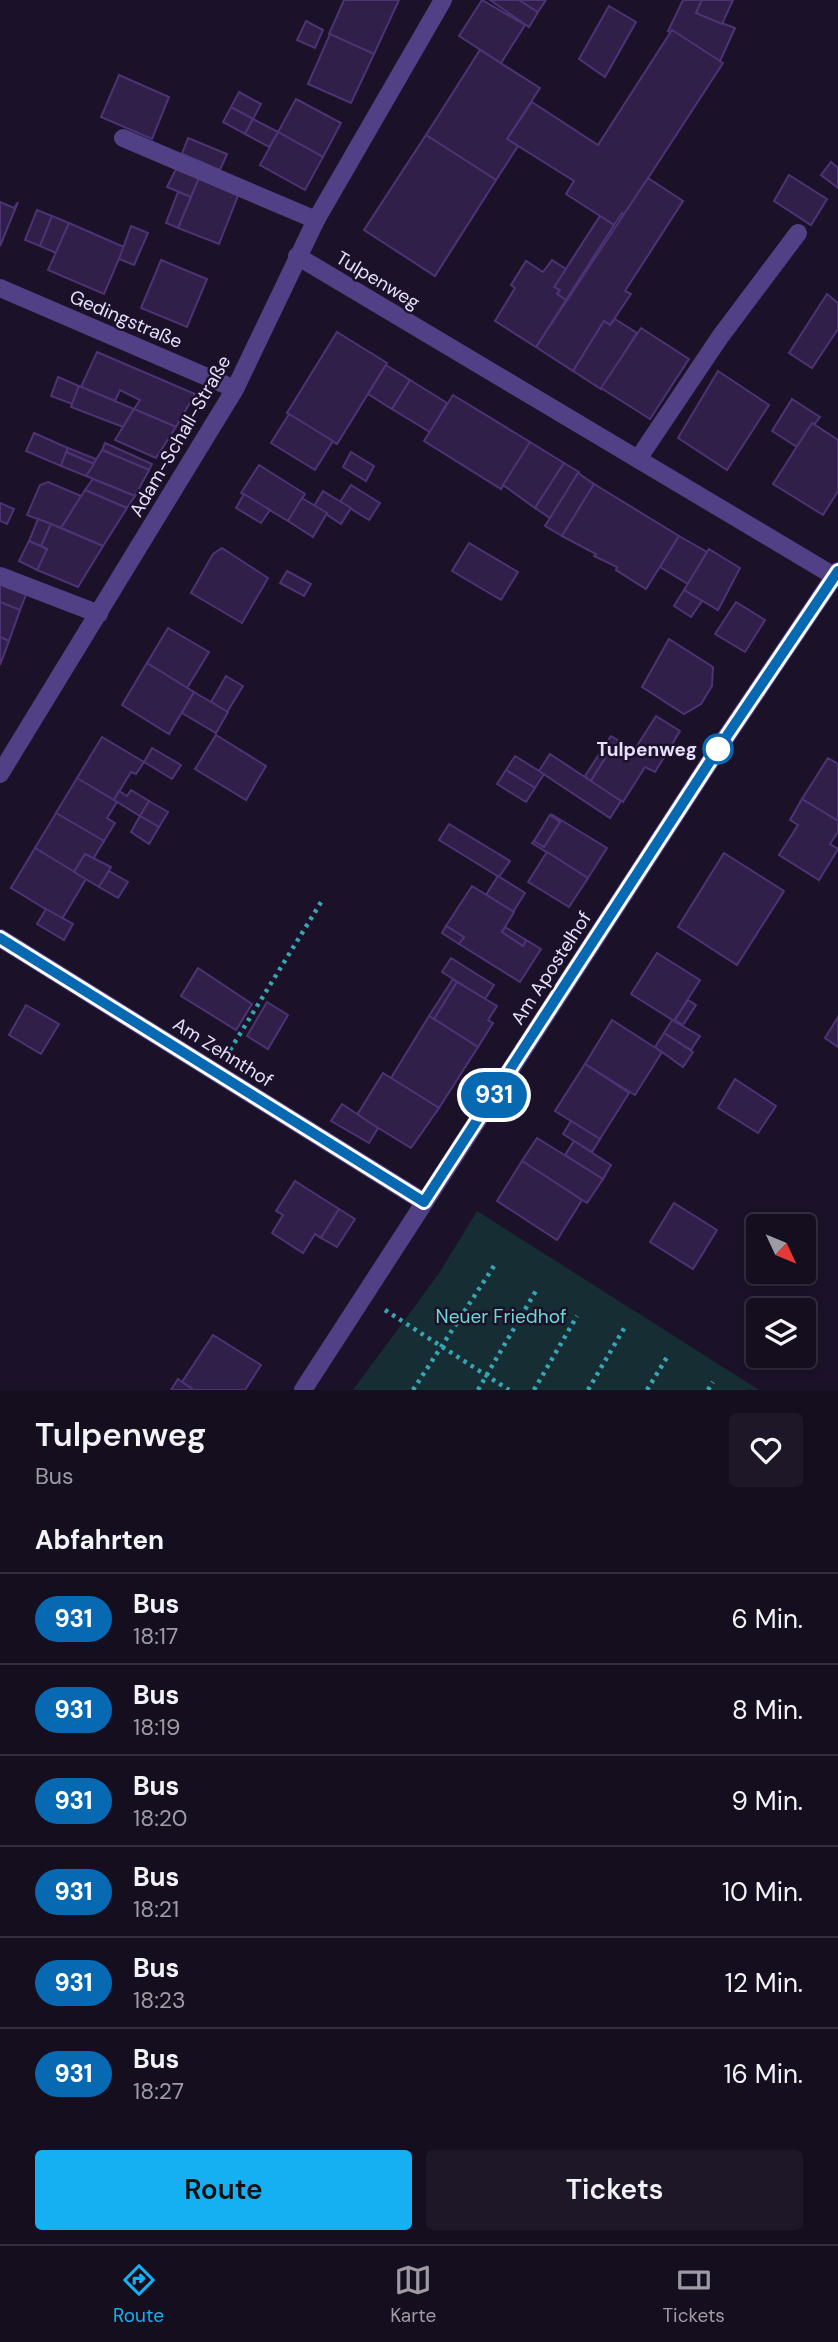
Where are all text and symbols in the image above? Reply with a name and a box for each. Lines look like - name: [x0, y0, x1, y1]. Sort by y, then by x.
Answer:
- street label: Tulpenweg: [331, 245, 425, 315]
- street label: Gedingstraße: [66, 284, 186, 354]
- street label: Adam-Schall-Straße: [124, 351, 236, 521]
- marker: Tulpenweg: [703, 734, 733, 764]
- place label: Tulpenweg: [596, 737, 697, 762]
- street label: Am Apostelhof: [505, 907, 597, 1029]
- street label: Am Zehnthof: [168, 1011, 278, 1093]
- line badge: 931: [454, 1072, 534, 1118]
- text: 931: [475, 1079, 513, 1110]
- north arrow: [746, 1214, 816, 1284]
- map controls: [746, 1214, 816, 1368]
- button: layers: [746, 1298, 816, 1368]
- park label: Neuer Friedhof: [436, 1304, 566, 1329]
- text: Tulpenweg: [35, 1413, 206, 1456]
- button: heart: [729, 1413, 803, 1487]
- text: Bus: [35, 1461, 74, 1491]
- text: Abfahrten: [35, 1523, 164, 1557]
- text: Bus: [133, 1587, 179, 1621]
- text: 6 Min.: [732, 1602, 803, 1636]
- text: 931: [54, 1603, 93, 1634]
- text: 18:17: [133, 1621, 178, 1651]
- text: Bus: [133, 1678, 179, 1712]
- text: 8 Min.: [732, 1693, 803, 1727]
- text: 931: [54, 1694, 93, 1725]
- text: 18:19: [133, 1712, 180, 1742]
- text: Bus: [133, 1769, 179, 1803]
- text: 9 Min.: [732, 1784, 803, 1818]
- text: 931: [54, 1785, 93, 1816]
- text: 18:20: [133, 1803, 188, 1833]
- text: Bus: [133, 1860, 179, 1894]
- text: 10 Min.: [722, 1875, 803, 1909]
- text: 931: [54, 1876, 93, 1907]
- text: 18:21: [133, 1894, 179, 1924]
- text: Bus: [133, 1951, 179, 1985]
- text: 12 Min.: [725, 1966, 803, 2000]
- text: 931: [54, 1967, 93, 1998]
- text: 18:23: [133, 1985, 186, 2015]
- text: Bus: [133, 2042, 179, 2076]
- text: 16 Min.: [723, 2057, 803, 2091]
- text: 931: [54, 2058, 93, 2089]
- text: 18:27: [133, 2076, 184, 2106]
- button: Route: [35, 2150, 412, 2230]
- button: Tickets: [426, 2150, 803, 2230]
- tab: Route: [113, 2261, 164, 2328]
- tab: Karte: [390, 2261, 436, 2328]
- tab: Tickets: [662, 2261, 725, 2328]

